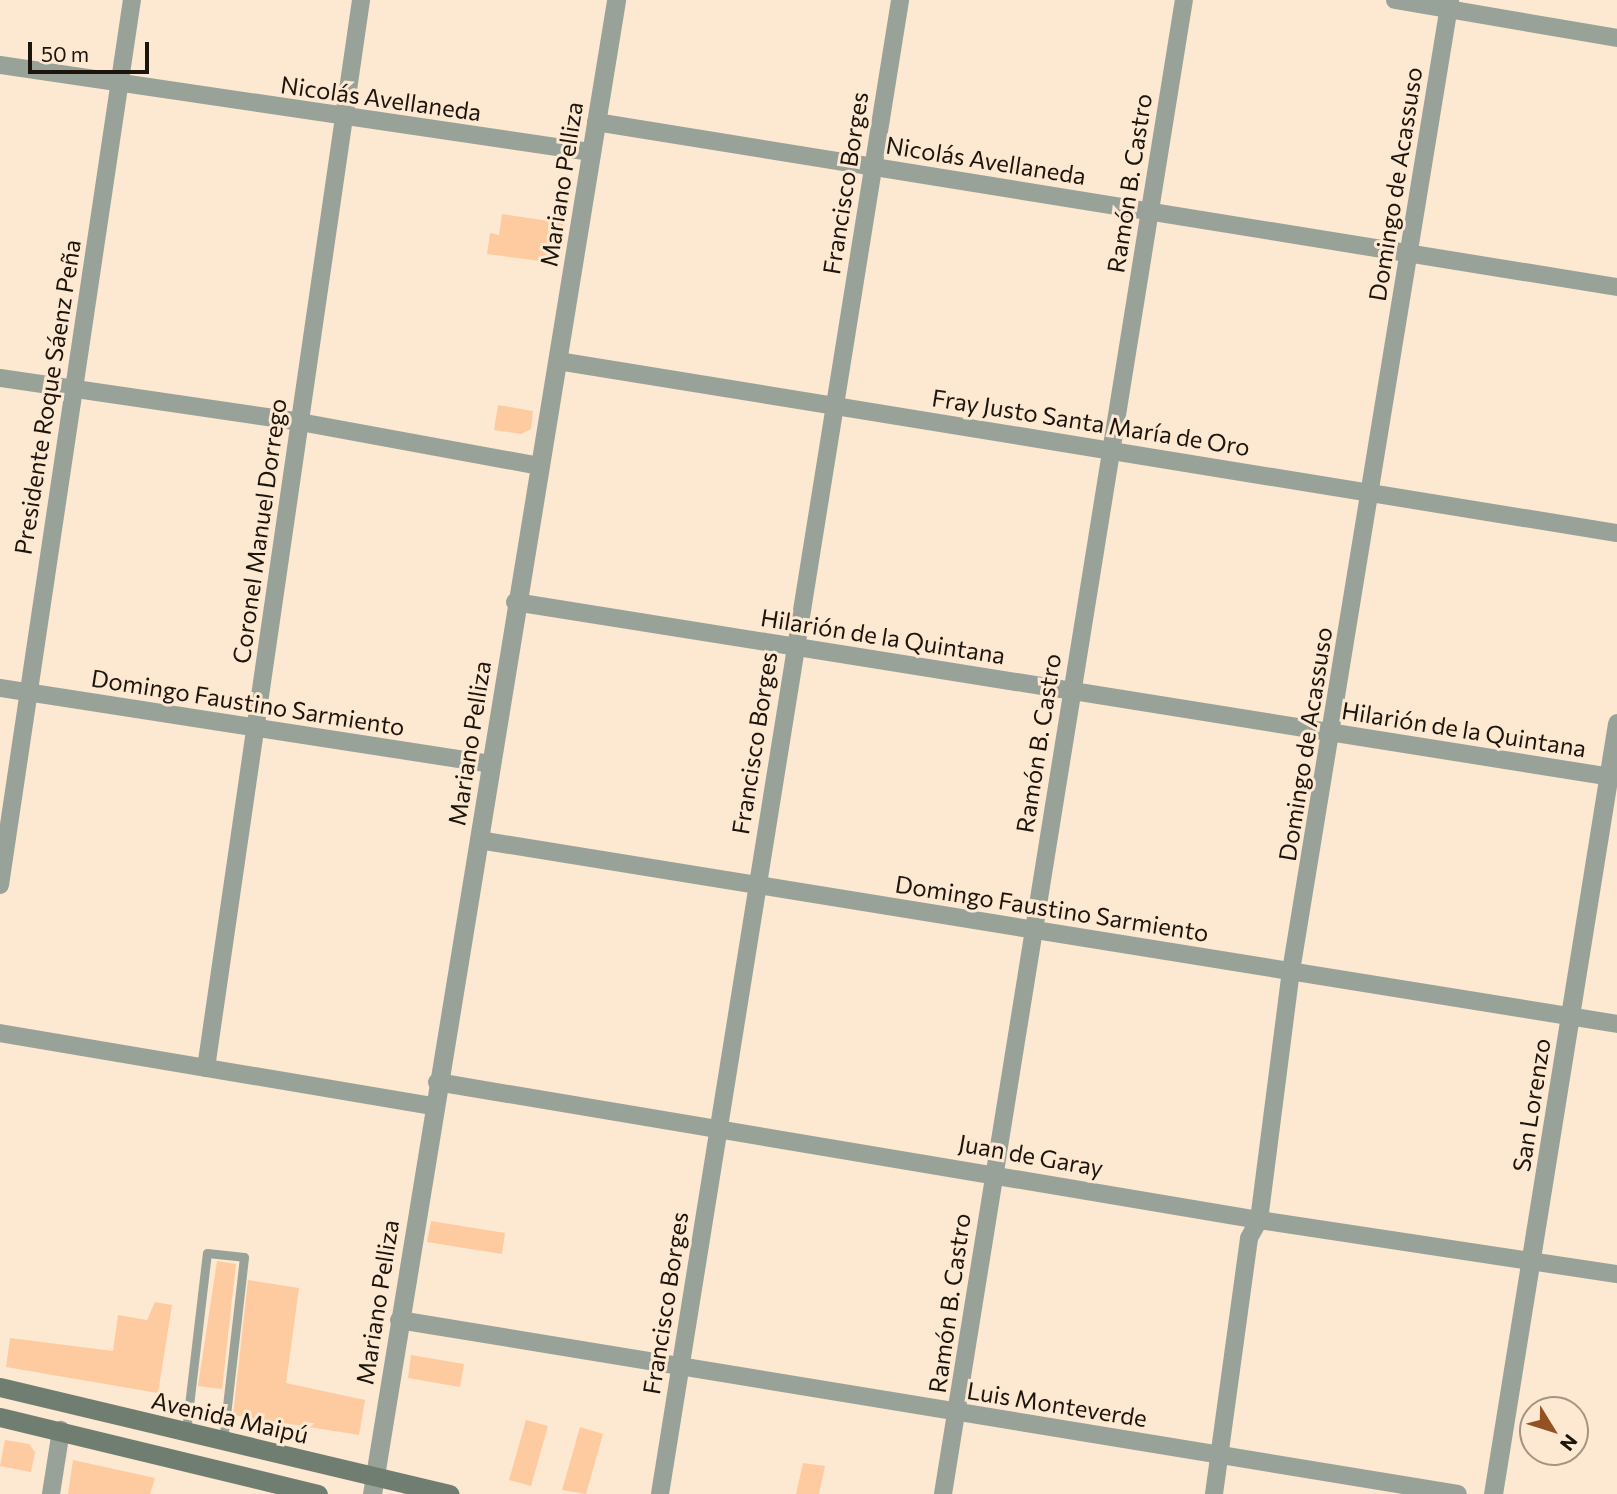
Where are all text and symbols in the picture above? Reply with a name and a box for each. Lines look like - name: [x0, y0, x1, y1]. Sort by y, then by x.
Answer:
- scale bar: [32, 28, 152, 72]
- text: 50 m: [41, 41, 89, 66]
- street label: Domingo de Acassuso: [1362, 65, 1428, 303]
- street label: Nicolás Avellaneda: [279, 70, 483, 126]
- street label: Francisco Borges: [816, 90, 874, 276]
- street label: Ramón B. Castro: [1101, 91, 1157, 275]
- street label: Mariano Pelliza: [534, 100, 588, 268]
- street label: Nicolás Avellaneda: [884, 130, 1088, 190]
- street label: Presidente Roque Sáenz Peña: [8, 237, 86, 557]
- street label: Fray Justo Santa María de Oro: [930, 383, 1252, 461]
- street label: Coronel Manuel Dorrego: [226, 396, 292, 666]
- street label: Hilarión de la Quintana: [759, 602, 1007, 670]
- street label: Domingo de Acassuso: [1272, 625, 1338, 863]
- street label: Francisco Borges: [725, 650, 783, 836]
- street label: Ramón B. Castro: [1010, 651, 1066, 835]
- street label: Mariano Pelliza: [442, 659, 496, 827]
- street label: Domingo Faustino Sarmiento: [89, 663, 407, 741]
- street label: Hilarión de la Quintana: [1340, 695, 1588, 763]
- street label: Domingo Faustino Sarmiento: [893, 869, 1211, 947]
- street label: San Lorenzo: [1506, 1036, 1556, 1174]
- street label: Juan de Garay: [956, 1128, 1106, 1182]
- street label: Francisco Borges: [636, 1210, 694, 1396]
- street label: Ramón B. Castro: [922, 1211, 976, 1395]
- street label: Mariano Pelliza: [350, 1218, 404, 1386]
- street label: Luis Monteverde: [965, 1376, 1149, 1432]
- street label: Avenida Maipú: [149, 1385, 311, 1449]
- north arrow: [1519, 1396, 1589, 1466]
- text: N: [1556, 1430, 1583, 1456]

